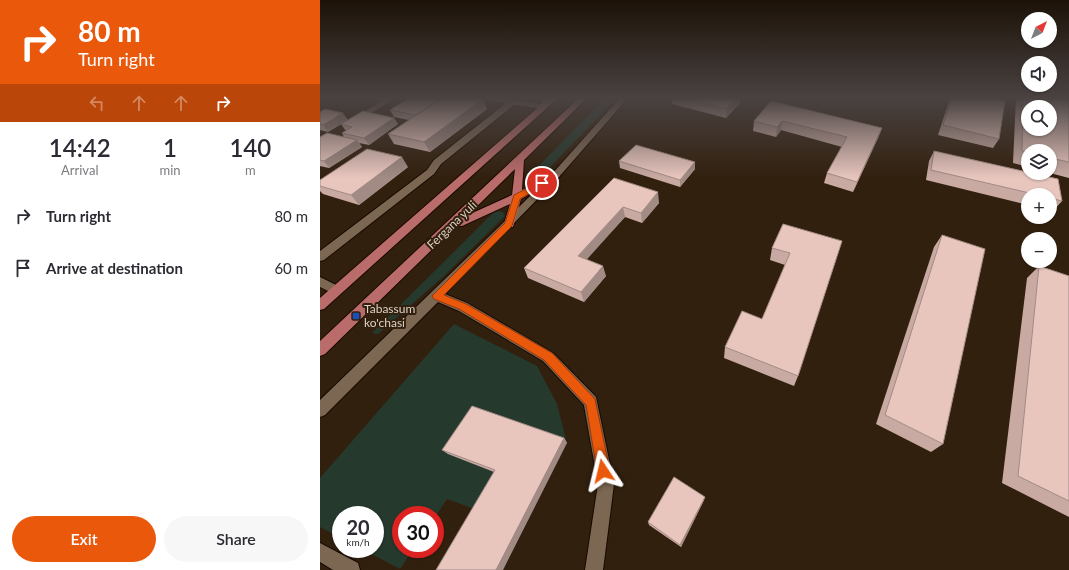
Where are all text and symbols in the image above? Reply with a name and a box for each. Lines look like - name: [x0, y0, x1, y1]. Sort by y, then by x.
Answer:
- north arrow: [1021, 12, 1057, 48]
- map controls: [1021, 12, 1057, 268]
- text: 80 m: [78, 14, 141, 48]
- icon: right: [12, 16, 64, 68]
- text: Turn right: [78, 48, 155, 70]
- button: sound: [1021, 56, 1057, 92]
- icon: left: [86, 92, 108, 114]
- icon: ahead: [128, 92, 150, 114]
- icon: ahead: [170, 92, 192, 114]
- icon: right: [212, 92, 234, 114]
- button: search: [1021, 100, 1057, 136]
- text: 14:42: [49, 133, 111, 162]
- text: 1: [163, 133, 177, 162]
- text: 140: [229, 133, 271, 162]
- button: layers: [1021, 144, 1057, 180]
- text: Arrival: [61, 162, 98, 178]
- text: min: [159, 162, 181, 178]
- text: m: [245, 162, 256, 178]
- pin: [525, 166, 559, 200]
- icon: arrive: [531, 172, 553, 194]
- button: +: [1021, 188, 1057, 224]
- street label: Fergana yuli: [424, 197, 480, 252]
- icon: right: [12, 205, 34, 227]
- text: Turn right: [46, 207, 111, 225]
- text: 80 m: [274, 207, 308, 225]
- button: −: [1021, 232, 1057, 268]
- icon: arrive: [12, 257, 34, 279]
- text: Arrive at destination: [46, 259, 183, 277]
- text: 60 m: [274, 259, 308, 277]
- place label: Tabassum ko'chasi: [364, 301, 415, 330]
- marker: Tabassum ko'chasi: [351, 311, 361, 321]
- position arrow: [582, 450, 624, 492]
- speed limit sign: 30: [392, 506, 444, 558]
- text: 20: [346, 515, 370, 539]
- button: Exit: [12, 516, 156, 562]
- button: Share: [164, 516, 308, 562]
- text: km/h: [346, 536, 370, 548]

